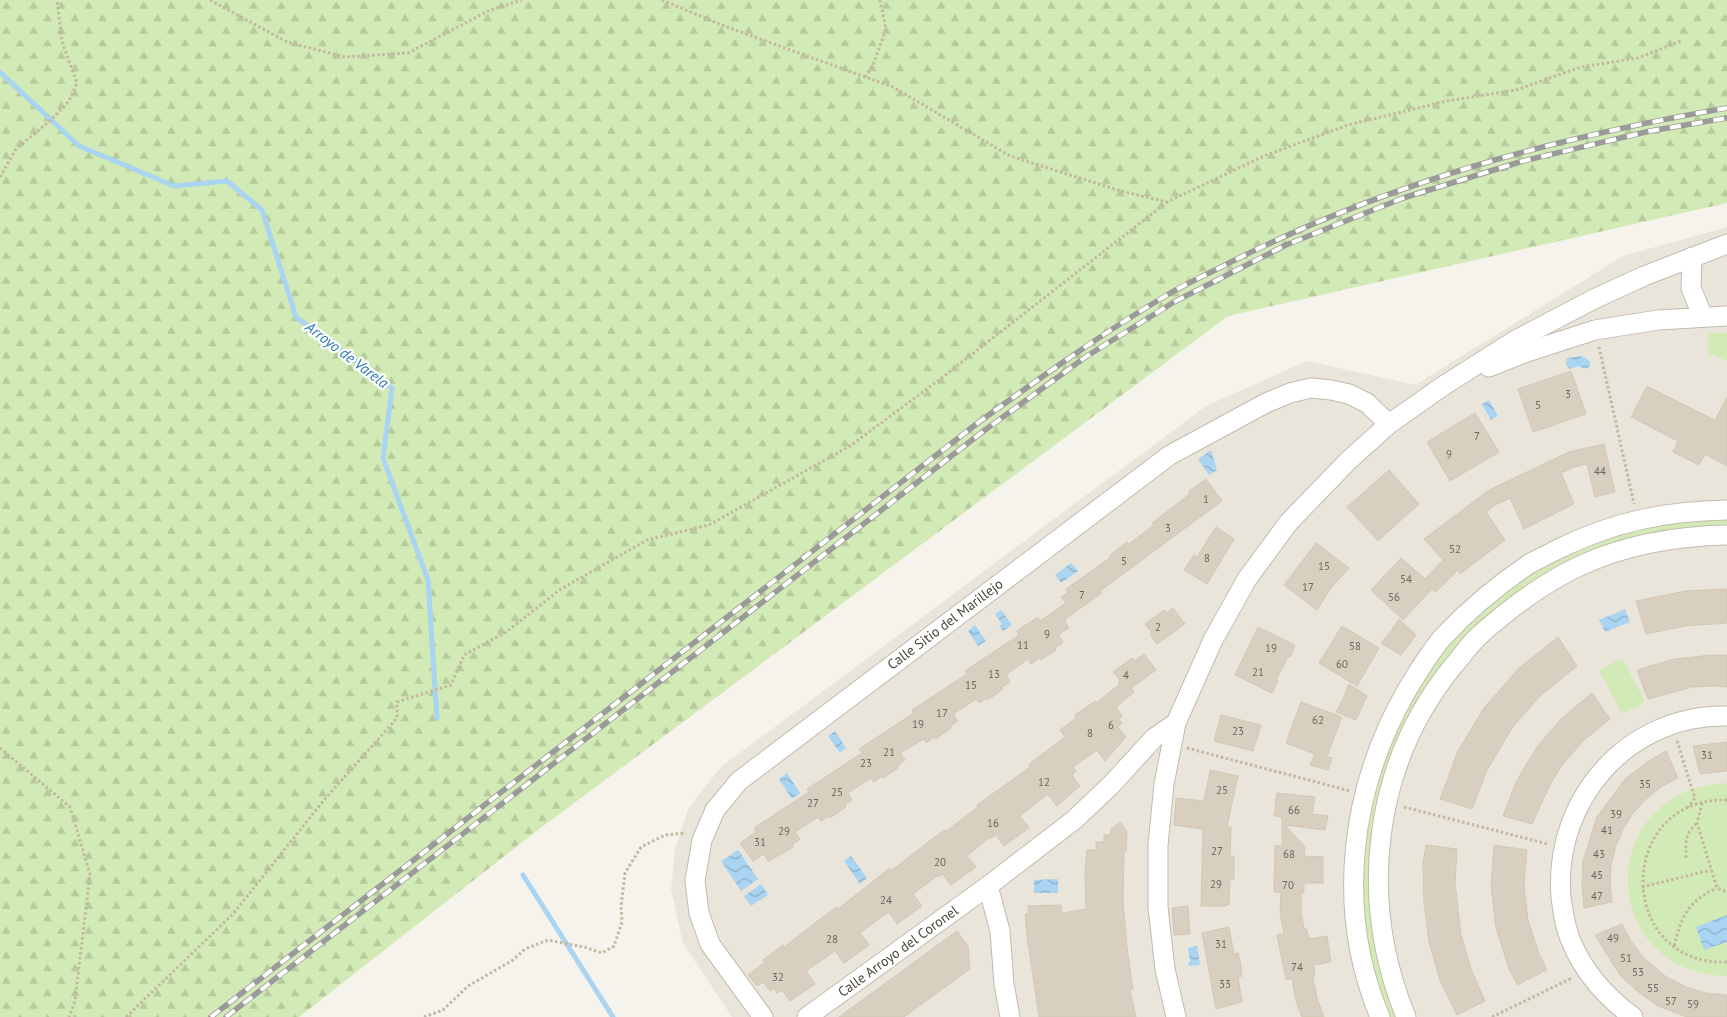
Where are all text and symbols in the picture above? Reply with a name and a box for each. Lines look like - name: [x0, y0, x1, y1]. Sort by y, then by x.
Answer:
- water label: Arroyo de Varela: [301, 317, 393, 393]
- house number: 3: [1565, 387, 1571, 401]
- house number: 5: [1535, 398, 1541, 412]
- house number: 7: [1474, 429, 1480, 443]
- house number: 9: [1446, 447, 1452, 461]
- house number: 44: [1594, 464, 1606, 478]
- house number: 1: [1203, 492, 1209, 506]
- house number: 3: [1165, 521, 1171, 535]
- house number: 52: [1449, 542, 1461, 556]
- house number: 8: [1204, 551, 1210, 565]
- house number: 5: [1121, 554, 1127, 568]
- house number: 15: [1318, 559, 1330, 573]
- house number: 54: [1400, 572, 1412, 586]
- street label: Calle Sitio del Marillejo: [884, 575, 1006, 673]
- house number: 17: [1302, 580, 1314, 594]
- house number: 7: [1079, 588, 1085, 602]
- house number: 56: [1388, 590, 1400, 604]
- house number: 2: [1155, 620, 1161, 634]
- house number: 9: [1044, 627, 1050, 641]
- house number: 11: [1017, 638, 1029, 652]
- house number: 58: [1349, 639, 1361, 653]
- house number: 19: [1265, 641, 1277, 655]
- house number: 60: [1336, 657, 1348, 671]
- house number: 21: [1252, 665, 1264, 679]
- house number: 13: [988, 667, 1000, 681]
- house number: 4: [1123, 668, 1129, 682]
- house number: 15: [965, 678, 977, 692]
- house number: 17: [936, 706, 948, 720]
- house number: 62: [1312, 713, 1324, 727]
- house number: 19: [912, 717, 924, 731]
- house number: 6: [1108, 718, 1114, 732]
- house number: 23: [1232, 724, 1244, 738]
- house number: 8: [1087, 726, 1093, 740]
- house number: 21: [883, 745, 895, 759]
- house number: 31: [1701, 748, 1713, 762]
- house number: 23: [860, 756, 872, 770]
- house number: 12: [1038, 775, 1050, 789]
- house number: 35: [1639, 777, 1651, 791]
- house number: 25: [1216, 783, 1228, 797]
- house number: 25: [831, 785, 843, 799]
- house number: 27: [807, 796, 819, 810]
- house number: 66: [1288, 803, 1300, 817]
- house number: 39: [1610, 807, 1622, 821]
- house number: 16: [987, 816, 999, 830]
- house number: 41: [1601, 823, 1613, 837]
- house number: 29: [778, 824, 790, 838]
- house number: 31: [754, 835, 766, 849]
- house number: 27: [1211, 844, 1223, 858]
- house number: 68: [1283, 847, 1295, 861]
- house number: 43: [1593, 847, 1605, 861]
- house number: 20: [934, 855, 946, 869]
- house number: 45: [1591, 868, 1603, 882]
- house number: 29: [1210, 877, 1222, 891]
- house number: 70: [1282, 878, 1294, 892]
- house number: 47: [1591, 889, 1603, 903]
- house number: 24: [880, 893, 892, 907]
- street label: Calle Arroyo del Coronel: [834, 901, 962, 1001]
- house number: 49: [1607, 931, 1619, 945]
- house number: 28: [826, 932, 838, 946]
- house number: 31: [1215, 937, 1227, 951]
- house number: 51: [1620, 951, 1632, 965]
- house number: 74: [1291, 960, 1303, 974]
- house number: 53: [1632, 965, 1644, 979]
- house number: 32: [772, 970, 784, 984]
- house number: 33: [1219, 977, 1231, 991]
- house number: 55: [1647, 981, 1659, 995]
- house number: 57: [1665, 994, 1677, 1008]
- house number: 59: [1687, 997, 1699, 1011]

